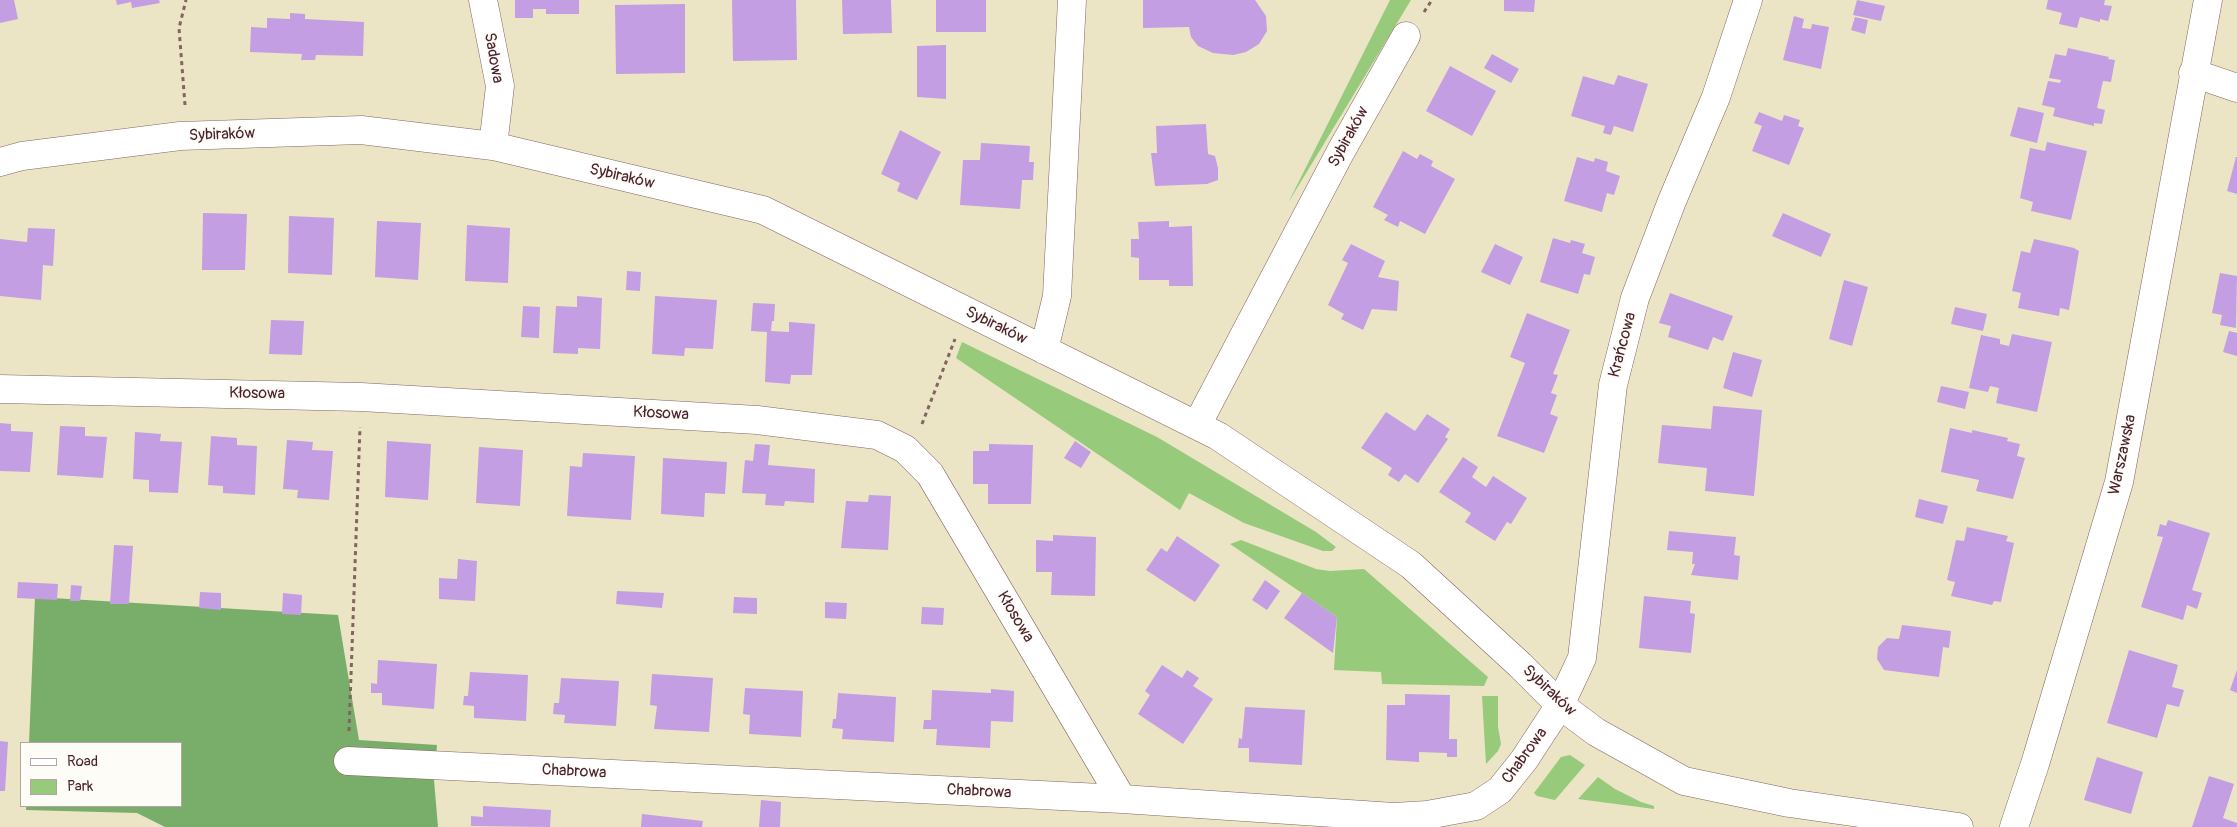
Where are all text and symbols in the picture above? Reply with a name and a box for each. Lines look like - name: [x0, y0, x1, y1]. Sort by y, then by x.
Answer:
- street label: Sadowa: [479, 31, 507, 85]
- street label: Sybiraków: [1325, 103, 1373, 171]
- street label: Sybiraków: [189, 124, 255, 146]
- street label: Sybiraków: [588, 160, 656, 194]
- street label: Sybiraków: [962, 303, 1030, 349]
- street label: Krańcowa: [1605, 310, 1641, 380]
- street label: Kłosowa: [229, 384, 285, 404]
- street label: Kłosowa: [633, 403, 689, 425]
- street label: Warszawska: [2105, 413, 2141, 497]
- street label: Kłosowa: [992, 588, 1038, 646]
- street label: Sybiraków: [1518, 661, 1580, 721]
- street label: Chabrowa: [1498, 724, 1552, 788]
- legend: [20, 742, 182, 807]
- text: Road: [67, 752, 98, 771]
- street label: Chabrowa: [541, 761, 607, 783]
- text: Park: [67, 777, 93, 796]
- street label: Chabrowa: [946, 781, 1012, 803]

